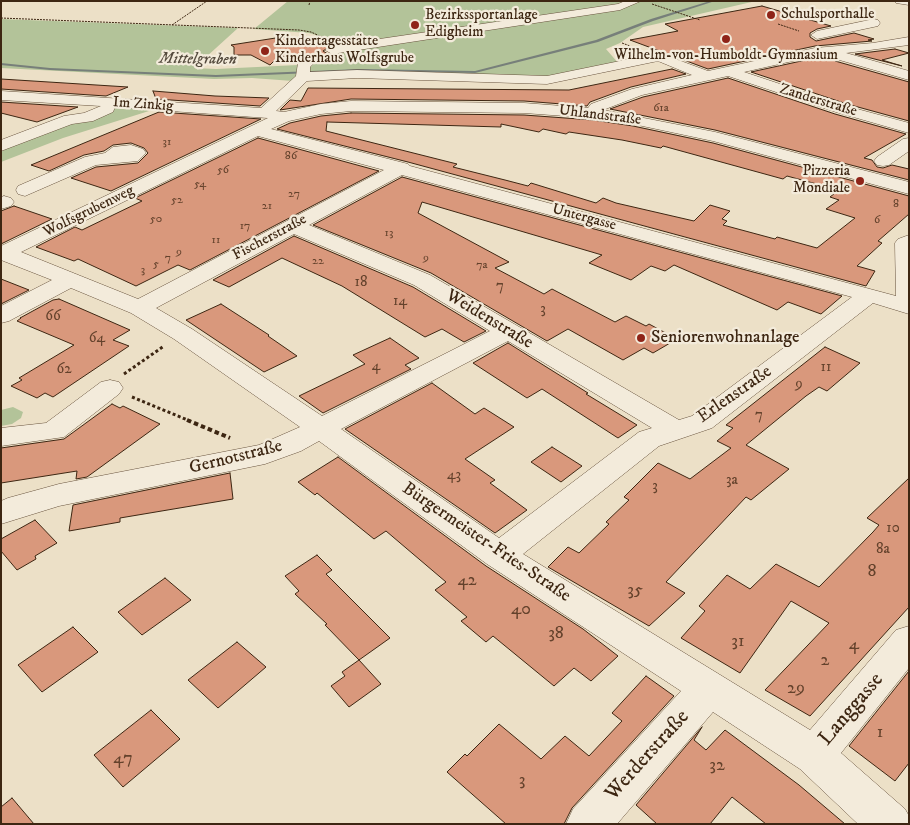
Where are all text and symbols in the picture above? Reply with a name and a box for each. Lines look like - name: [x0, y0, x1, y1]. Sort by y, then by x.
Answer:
- place label: Schulsporthalle: [781, 6, 874, 24]
- place label: Bezirkssportanlage Edigheim: [425, 7, 538, 42]
- marker: Schulsporthalle: [765, 9, 777, 21]
- marker: Bezirkssportanlage Edigheim: [409, 19, 421, 31]
- place label: Kindertagesstätte Kinderhaus Wolfsgrube: [275, 33, 414, 68]
- marker: Wilhelm-von-Humboldt-Gymnasium: [720, 33, 732, 45]
- marker: Kindertagesstätte Kinderhaus Wolfsgrube: [259, 45, 271, 57]
- place label: Wilhelm-von-Humboldt-Gymnasium: [614, 47, 838, 65]
- water label: Mittelgraben: [159, 50, 237, 70]
- street label: Zanderstraße: [777, 81, 859, 121]
- street label: Im Zinkig: [112, 94, 174, 116]
- street label: Uhlandstraße: [558, 102, 642, 130]
- house number: 61a: [653, 102, 669, 116]
- house number: 31: [163, 136, 171, 150]
- house number: 86: [285, 150, 297, 164]
- place label: Pizzeria Mondiale: [793, 163, 850, 198]
- house number: 56: [217, 164, 229, 178]
- marker: Pizzeria Mondiale: [854, 175, 866, 187]
- house number: 54: [194, 178, 206, 192]
- street label: Wolfsgrubenweg: [41, 182, 137, 242]
- house number: 27: [288, 188, 300, 202]
- house number: 52: [171, 194, 183, 208]
- house number: 8: [893, 198, 899, 212]
- house number: 21: [262, 200, 272, 214]
- street label: Untergasse: [550, 201, 618, 235]
- street label: Fischerstraße: [230, 211, 310, 265]
- house number: 50: [150, 213, 162, 227]
- house number: 6: [874, 214, 880, 228]
- house number: 17: [240, 220, 250, 234]
- house number: 13: [385, 227, 393, 241]
- house number: 11: [212, 234, 220, 248]
- house number: 9: [176, 246, 182, 260]
- house number: 7: [165, 252, 171, 266]
- house number: 9: [423, 252, 429, 266]
- house number: 22: [312, 255, 324, 269]
- house number: 5: [153, 258, 159, 272]
- house number: 7a: [476, 259, 488, 273]
- house number: 3: [141, 264, 145, 278]
- house number: 18: [354, 274, 368, 292]
- house number: 7: [496, 278, 504, 296]
- street label: Weidenstraße: [441, 286, 537, 354]
- house number: 14: [393, 293, 407, 311]
- house number: 3: [540, 301, 546, 319]
- house number: 66: [45, 308, 61, 326]
- place label: Seniorenwohnanlage: [651, 327, 799, 349]
- house number: 64: [89, 330, 105, 348]
- marker: Seniorenwohnanlage: [635, 332, 647, 344]
- house number: 4: [372, 358, 380, 376]
- house number: 11: [820, 359, 832, 377]
- house number: 62: [56, 361, 72, 379]
- street label: Erlenstraße: [694, 361, 776, 429]
- house number: 9: [795, 376, 803, 394]
- house number: 7: [755, 407, 763, 425]
- street label: Gernotstraße: [187, 436, 285, 480]
- house number: 43: [447, 467, 461, 485]
- house number: 3a: [726, 472, 738, 490]
- house number: 3: [652, 478, 658, 496]
- street label: Bürgermeister-Fries-Straße: [398, 479, 574, 607]
- house number: 10: [886, 520, 900, 538]
- house number: 8a: [876, 541, 890, 559]
- house number: 8: [867, 561, 877, 583]
- house number: 42: [457, 570, 477, 592]
- house number: 35: [627, 580, 643, 602]
- house number: 40: [511, 599, 531, 621]
- house number: 38: [548, 623, 564, 645]
- house number: 31: [731, 631, 745, 653]
- house number: 4: [849, 634, 859, 656]
- house number: 2: [821, 650, 829, 672]
- street label: Langgasse: [814, 669, 890, 751]
- house number: 29: [787, 678, 805, 700]
- street label: Werderstraße: [601, 705, 695, 807]
- house number: 1: [877, 722, 883, 744]
- house number: 47: [113, 748, 133, 770]
- house number: 32: [709, 755, 725, 777]
- house number: 3: [519, 770, 525, 792]

